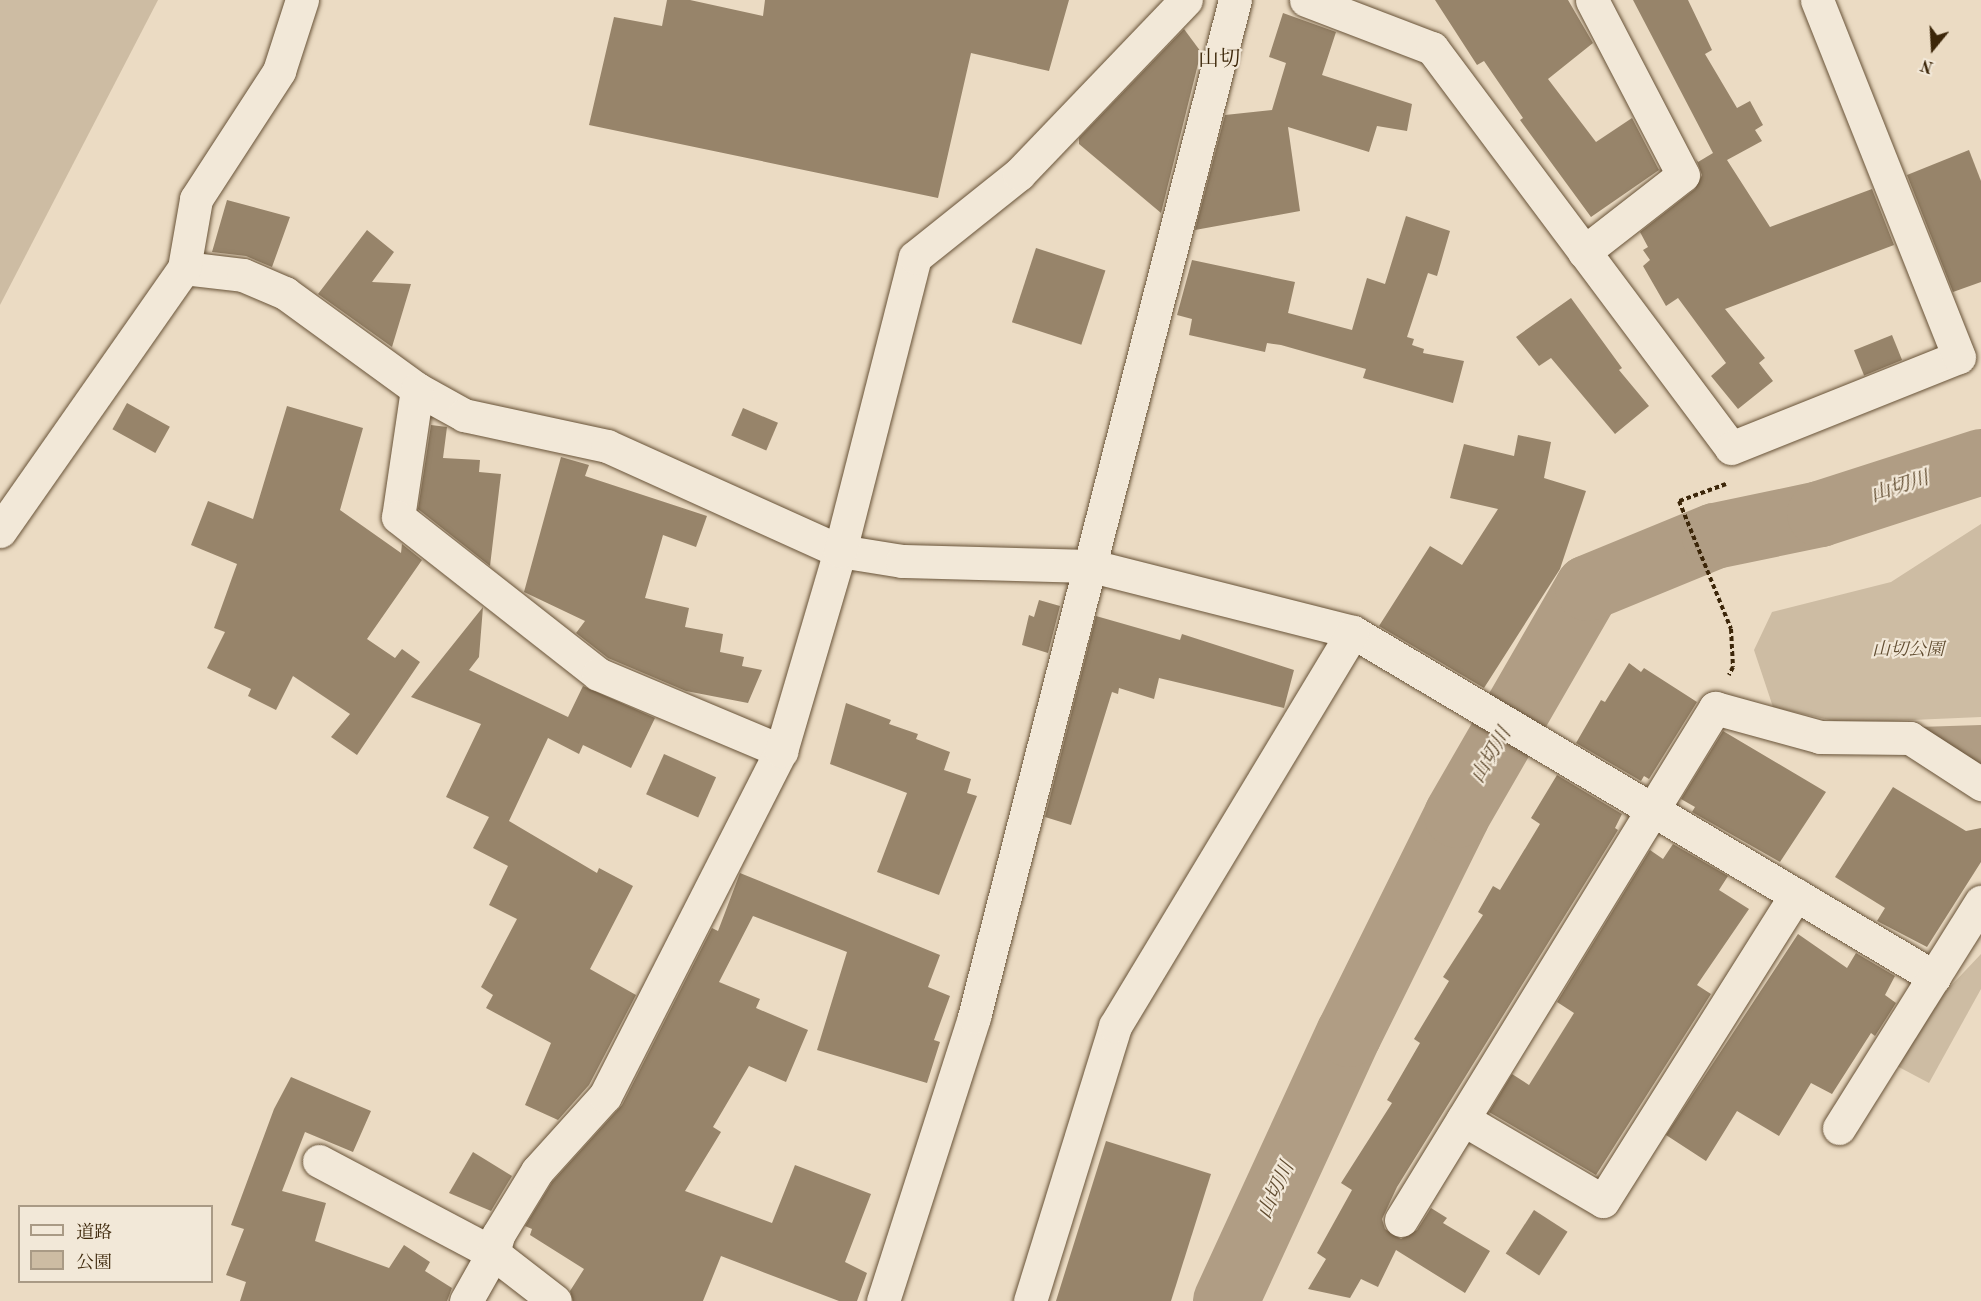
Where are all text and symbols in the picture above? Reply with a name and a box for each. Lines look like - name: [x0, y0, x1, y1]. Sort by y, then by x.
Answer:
- north arrow: [1903, 18, 1963, 78]
- district label: 山切: [1198, 47, 1240, 73]
- text: N: [1919, 56, 1936, 75]
- water label: 山切川: [1868, 467, 1932, 509]
- park label: 山切公園: [1872, 639, 1944, 661]
- water label: 山切川: [1467, 724, 1517, 788]
- water label: 山切川: [1253, 1159, 1301, 1223]
- legend: [18, 1205, 213, 1283]
- text: 道路: [76, 1224, 112, 1242]
- text: 公園: [76, 1254, 112, 1272]

